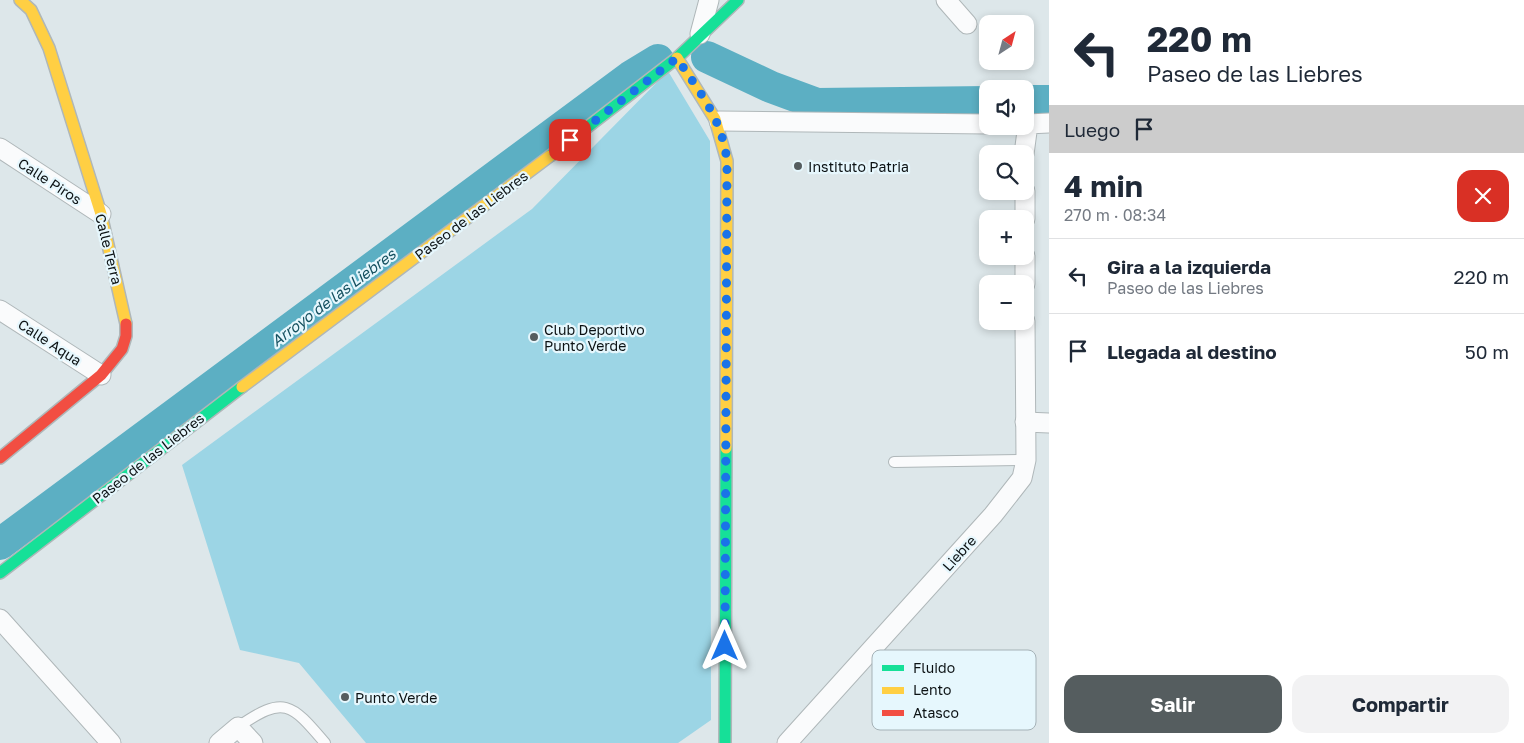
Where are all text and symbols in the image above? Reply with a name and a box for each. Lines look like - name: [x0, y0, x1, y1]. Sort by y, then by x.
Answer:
- north arrow: [979, 15, 1034, 70]
- map controls: [979, 15, 1034, 330]
- text: 220 m: [1147, 18, 1252, 60]
- icon: left: [1064, 20, 1129, 85]
- text: Paseo de las Liebres: [1147, 60, 1363, 87]
- button: sound: [979, 80, 1034, 135]
- icon: arrive: [1130, 115, 1158, 143]
- text: Luego: [1064, 118, 1120, 141]
- pin: [549, 119, 591, 161]
- icon: arrive: [556, 126, 584, 154]
- button: search: [979, 145, 1034, 200]
- street label: Calle Piros: [15, 154, 85, 208]
- place label: Instituto Patria: [808, 158, 909, 175]
- marker: Instituto Patria: [792, 160, 804, 172]
- street label: Paseo de las Liebres: [411, 167, 531, 263]
- text: 4 min: [1064, 168, 1143, 204]
- button: close: [1457, 170, 1509, 222]
- text: 270 m · 08:34: [1064, 205, 1166, 225]
- button: +: [979, 210, 1034, 265]
- street label: Calle Terra: [92, 212, 126, 286]
- water label: Arroyo de las Liebres: [267, 244, 400, 350]
- text: Gira a la izquierda: [1107, 255, 1271, 278]
- icon: left: [1064, 262, 1092, 290]
- text: 220 m: [1454, 265, 1509, 288]
- button: −: [979, 275, 1034, 330]
- text: Paseo de las Liebres: [1107, 278, 1264, 298]
- street label: Calle Aqua: [15, 315, 85, 369]
- place label: Club Deportivo Punto Verde: [544, 321, 645, 354]
- marker: Club Deportivo Punto Verde: [528, 331, 540, 343]
- icon: arrive: [1064, 337, 1092, 365]
- text: Llegada al destino: [1107, 340, 1277, 363]
- text: 50 m: [1465, 340, 1509, 363]
- street label: Paseo de las Liebres: [89, 409, 207, 507]
- street label: Liebre: [939, 532, 979, 574]
- position arrow: [698, 619, 750, 671]
- legend: [872, 650, 1036, 730]
- text: Fluido: [913, 659, 955, 676]
- button: Salir: [1064, 675, 1282, 733]
- button: Compartir: [1292, 675, 1509, 733]
- text: Lento: [913, 681, 951, 698]
- place label: Punto Verde: [355, 689, 437, 706]
- marker: Punto Verde: [339, 691, 351, 703]
- text: Atasco: [913, 704, 959, 721]

